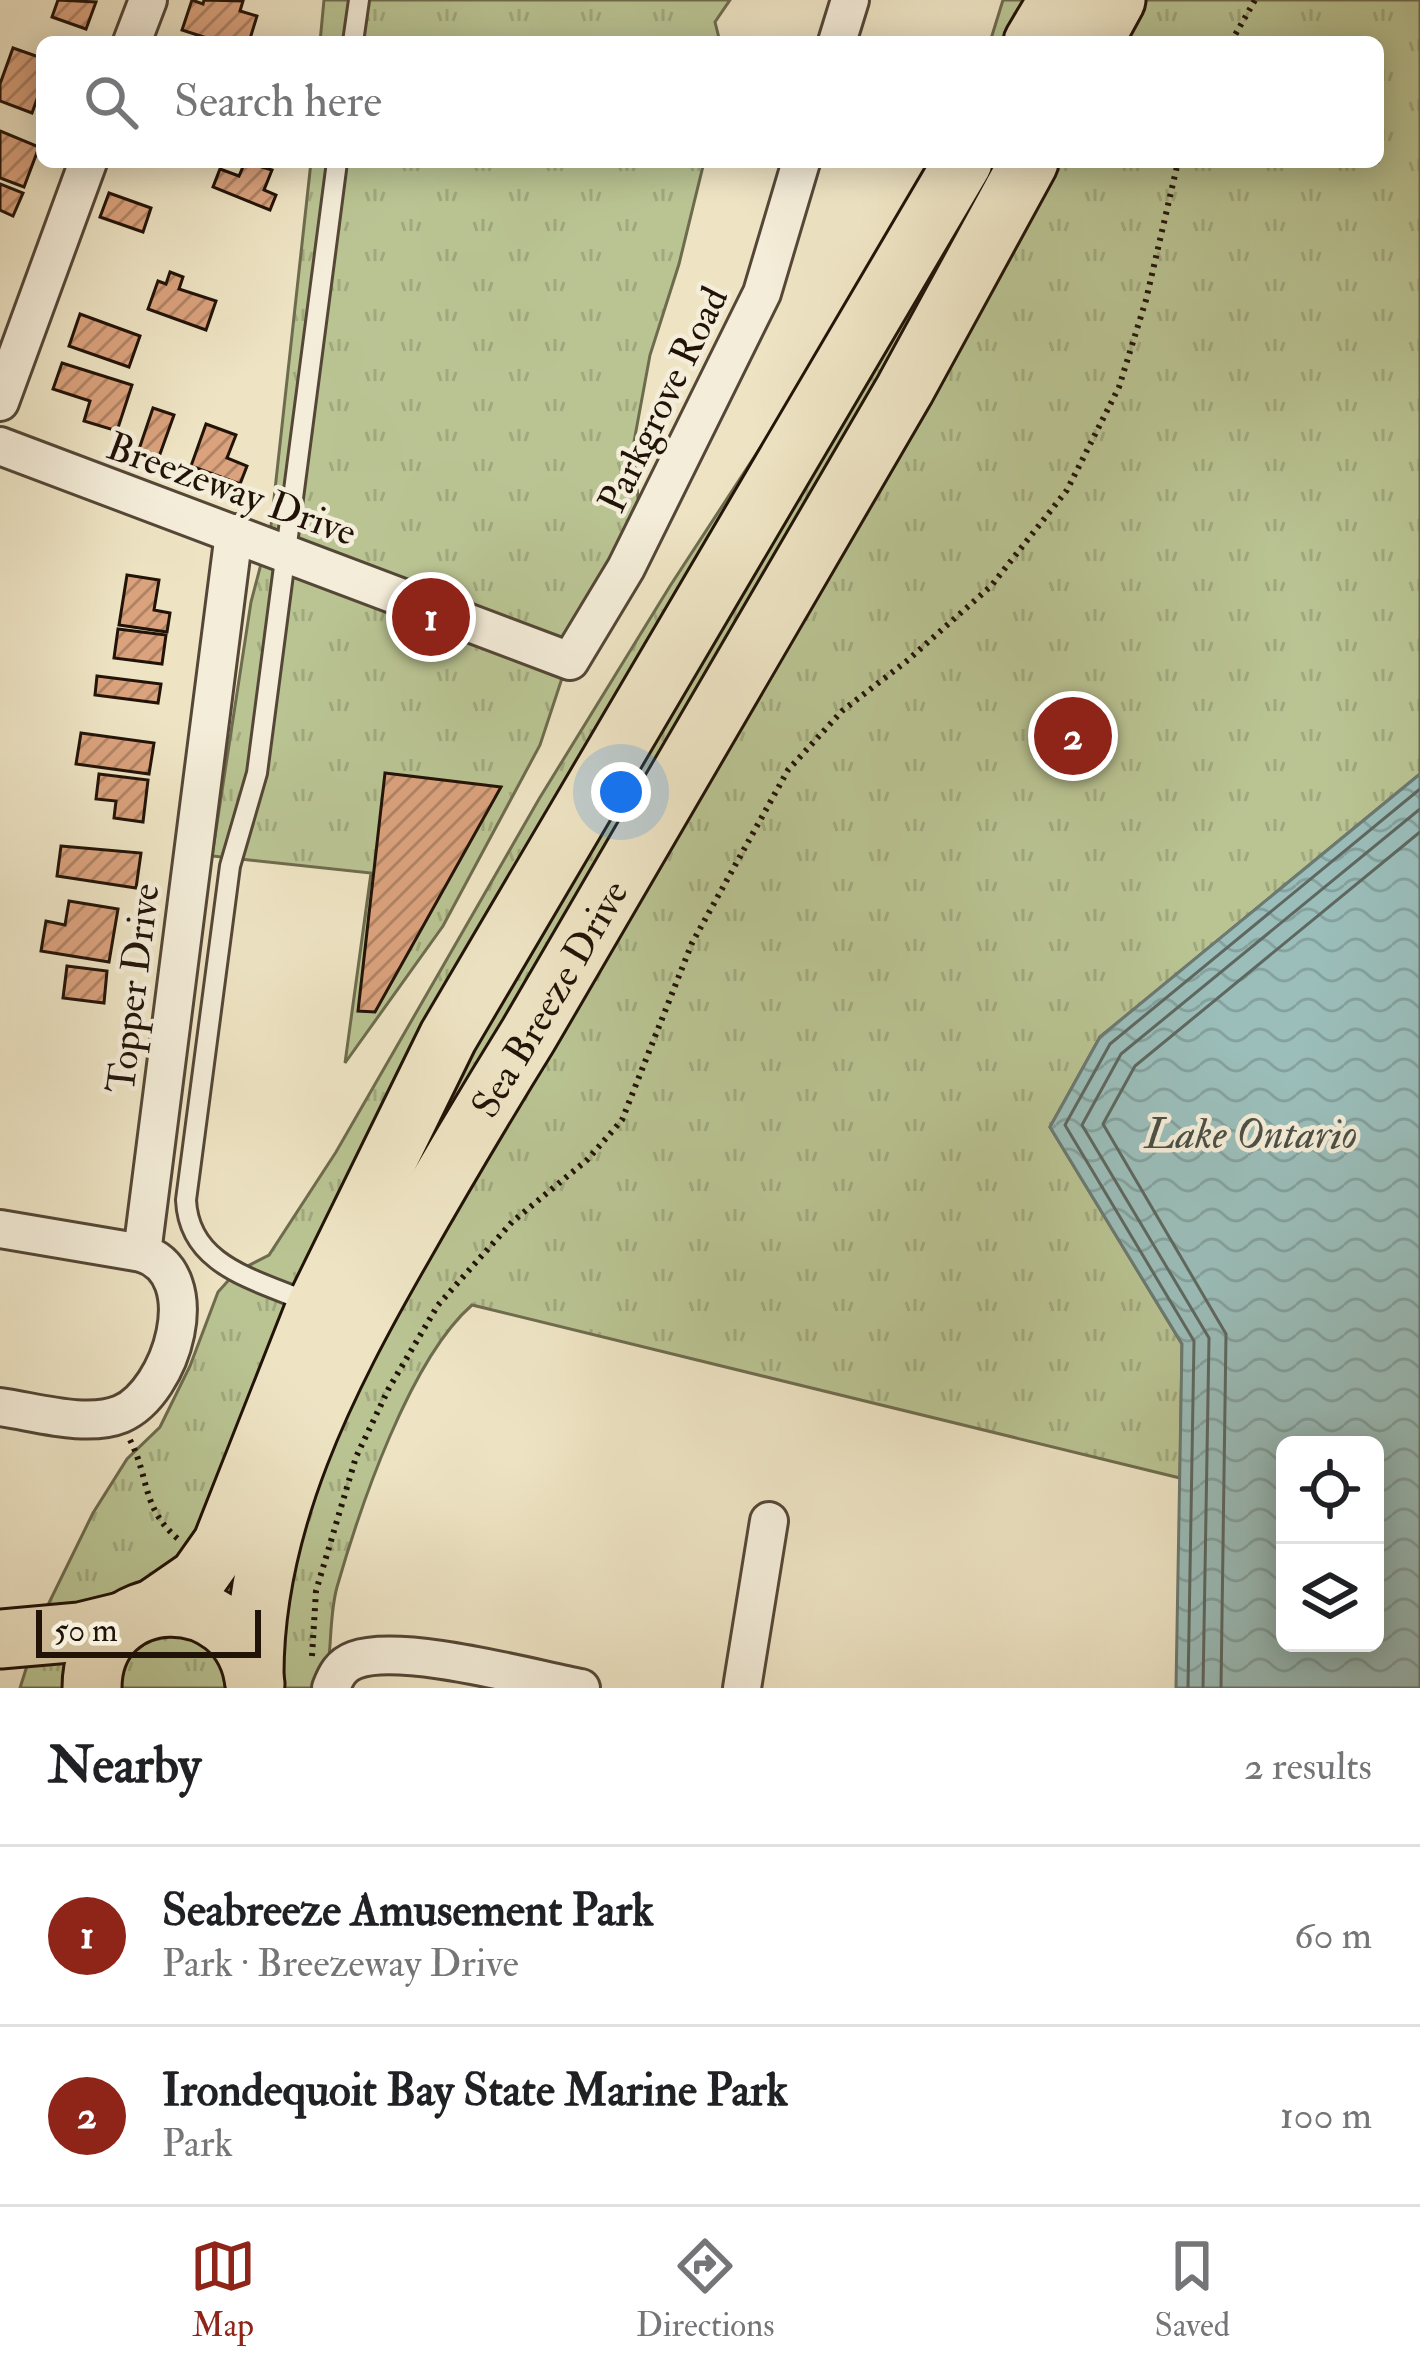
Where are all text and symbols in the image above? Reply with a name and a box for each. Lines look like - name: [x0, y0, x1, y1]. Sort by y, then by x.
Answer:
- search box: [36, 36, 1384, 168]
- icon: search: [78, 69, 144, 135]
- text: Search here: [174, 74, 382, 130]
- street label: Parkgrove Road: [588, 279, 739, 521]
- street label: Breezeway Drive: [100, 422, 363, 557]
- pin: 1: [392, 572, 470, 662]
- pin: 2: [1034, 691, 1112, 781]
- your location: [591, 762, 651, 822]
- street label: Sea Breeze Drive: [461, 872, 639, 1127]
- street label: Topper Drive: [96, 881, 171, 1096]
- water label: Lake Ontario: [1143, 1109, 1357, 1161]
- map controls: [1276, 1436, 1384, 1652]
- button: locate: [1276, 1436, 1384, 1544]
- button: layers: [1276, 1544, 1384, 1652]
- scale bar: [36, 1604, 261, 1657]
- text: 50 m: [54, 1610, 118, 1651]
- text: Nearby: [48, 1734, 201, 1798]
- text: 2 results: [1244, 1742, 1372, 1791]
- text: Seabreeze Amusement Park: [162, 1883, 654, 1939]
- text: 1: [80, 1911, 94, 1960]
- text: 60 m: [1294, 1911, 1372, 1960]
- text: Park · Breezeway Drive: [162, 1939, 519, 1988]
- text: Irondequoit Bay State Marine Park: [162, 2063, 788, 2119]
- text: 2: [77, 2091, 97, 2140]
- text: 100 m: [1280, 2091, 1372, 2140]
- text: Park: [162, 2119, 233, 2168]
- tab: Map: [190, 2233, 256, 2346]
- tab: Directions: [636, 2233, 775, 2346]
- tab: Saved: [1155, 2233, 1230, 2346]

